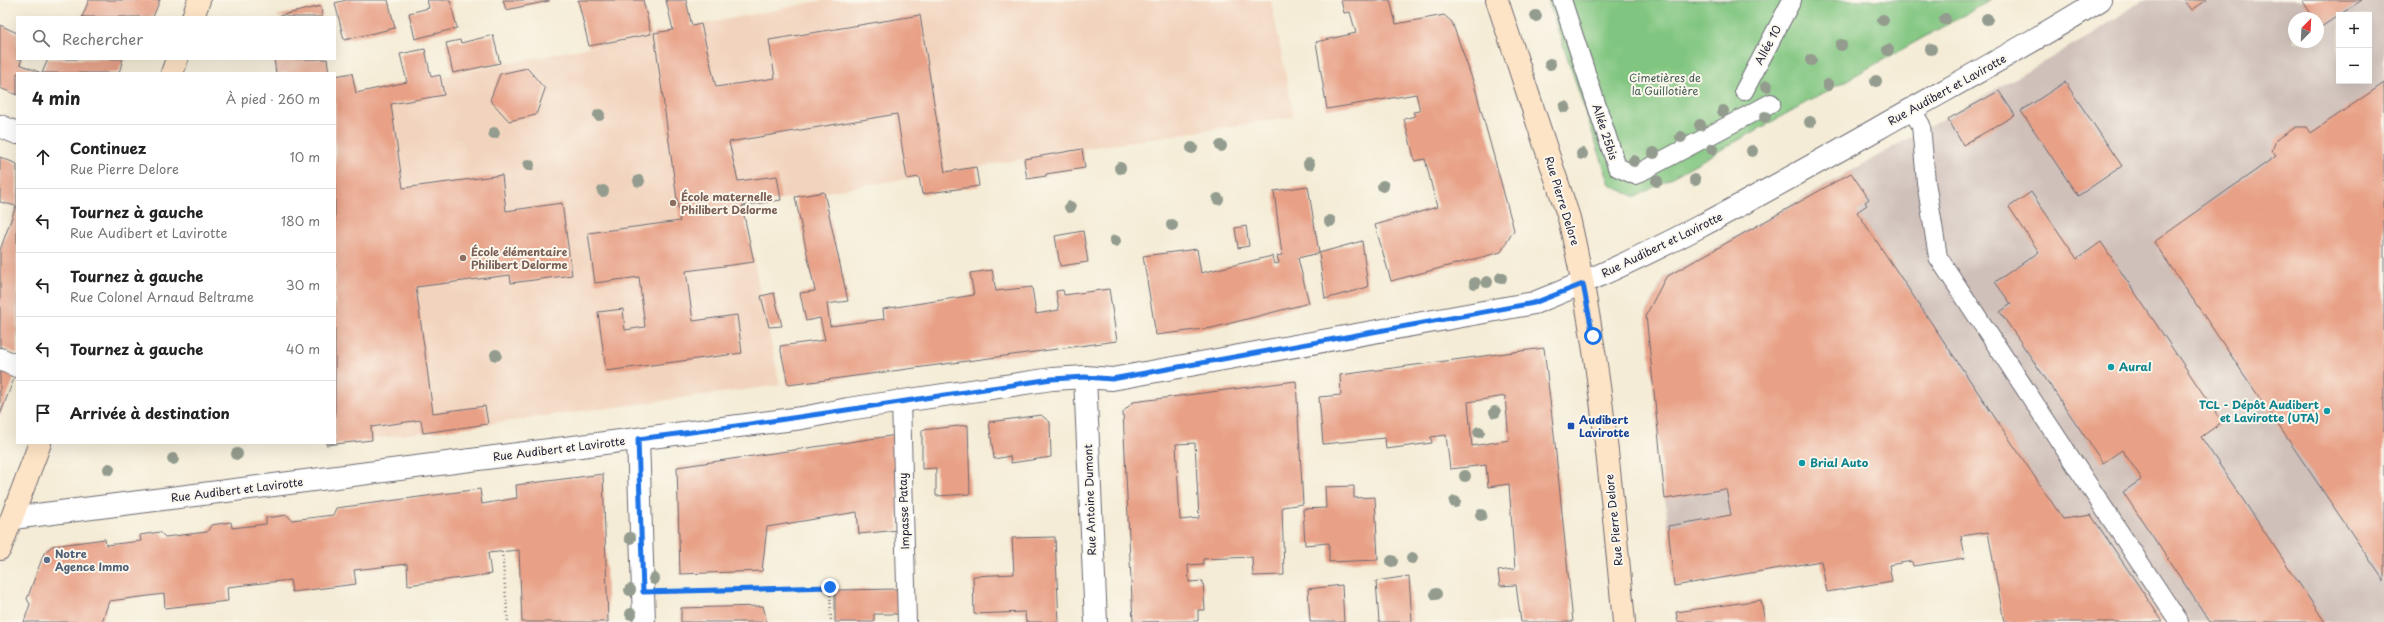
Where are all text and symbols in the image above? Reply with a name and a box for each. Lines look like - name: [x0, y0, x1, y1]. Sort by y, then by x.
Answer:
- north arrow: [2288, 12, 2324, 48]
- map controls: [2336, 12, 2372, 84]
- button: +: [2336, 12, 2372, 48]
- search box: [16, 16, 336, 60]
- street label: Allée 10: [1750, 22, 1785, 68]
- icon: search: [30, 27, 52, 49]
- text: Rechercher: [62, 27, 143, 50]
- button: −: [2336, 48, 2372, 84]
- street label: Rue Audibert et Lavirotte: [1884, 50, 2009, 129]
- park label: Cimetières de la Guillotière: [1629, 69, 1701, 99]
- text: 4 min: [32, 85, 80, 111]
- text: À pied · 260 m: [226, 89, 320, 108]
- street label: Allée 25bis: [1588, 102, 1622, 162]
- text: Continuez: [70, 136, 146, 159]
- icon: ahead: [32, 146, 54, 168]
- text: 10 m: [290, 147, 320, 166]
- street label: Rue Pierre Delore: [1541, 154, 1584, 248]
- text: Rue Pierre Delore: [70, 159, 179, 178]
- place label: École maternelle Philibert Delorme: [681, 188, 777, 218]
- marker: École maternelle Philibert Delorme: [668, 198, 678, 208]
- text: Tournez à gauche: [70, 200, 204, 223]
- street label: Rue Audibert et Lavirotte: [1598, 208, 1725, 281]
- icon: left: [32, 210, 54, 232]
- text: 180 m: [281, 211, 320, 230]
- text: Rue Audibert et Lavirotte: [70, 223, 227, 242]
- place label: École élémentaire Philibert Delorme: [471, 243, 568, 273]
- marker: École élémentaire Philibert Delorme: [458, 253, 468, 263]
- text: Tournez à gauche: [70, 264, 204, 287]
- icon: left: [32, 274, 54, 296]
- text: 30 m: [286, 275, 320, 294]
- text: Rue Colonel Arnaud Beltrame: [70, 287, 254, 306]
- route start: [1584, 327, 1602, 345]
- text: Tournez à gauche: [70, 337, 204, 360]
- icon: left: [32, 338, 54, 360]
- text: 40 m: [286, 339, 320, 358]
- place label: Aural: [2119, 358, 2151, 375]
- marker: Aural: [2106, 362, 2116, 372]
- place label: TCL - Dépôt Audibert et Lavirotte (UTA): [2199, 396, 2319, 426]
- text: Arrivée à destination: [70, 401, 230, 424]
- icon: arrive: [32, 402, 54, 424]
- marker: TCL - Dépôt Audibert et Lavirotte (UTA): [2322, 406, 2332, 416]
- place label: Audibert Lavirotte: [1579, 411, 1630, 441]
- marker: Audibert Lavirotte: [1566, 421, 1576, 431]
- street label: Rue Audibert et Lavirotte: [492, 432, 626, 465]
- street label: Rue Antoine Dumont: [1079, 443, 1100, 556]
- place label: Brial Auto: [1810, 454, 1869, 471]
- marker: Brial Auto: [1797, 458, 1807, 468]
- street label: Impasse Patay: [894, 472, 913, 550]
- street label: Rue Audibert et Lavirotte: [170, 473, 304, 506]
- street label: Rue Pierre Delore: [1600, 473, 1627, 567]
- place label: Notre Agence Immo: [55, 545, 129, 575]
- marker: Notre Agence Immo: [42, 555, 52, 565]
- route end: [821, 578, 839, 596]

